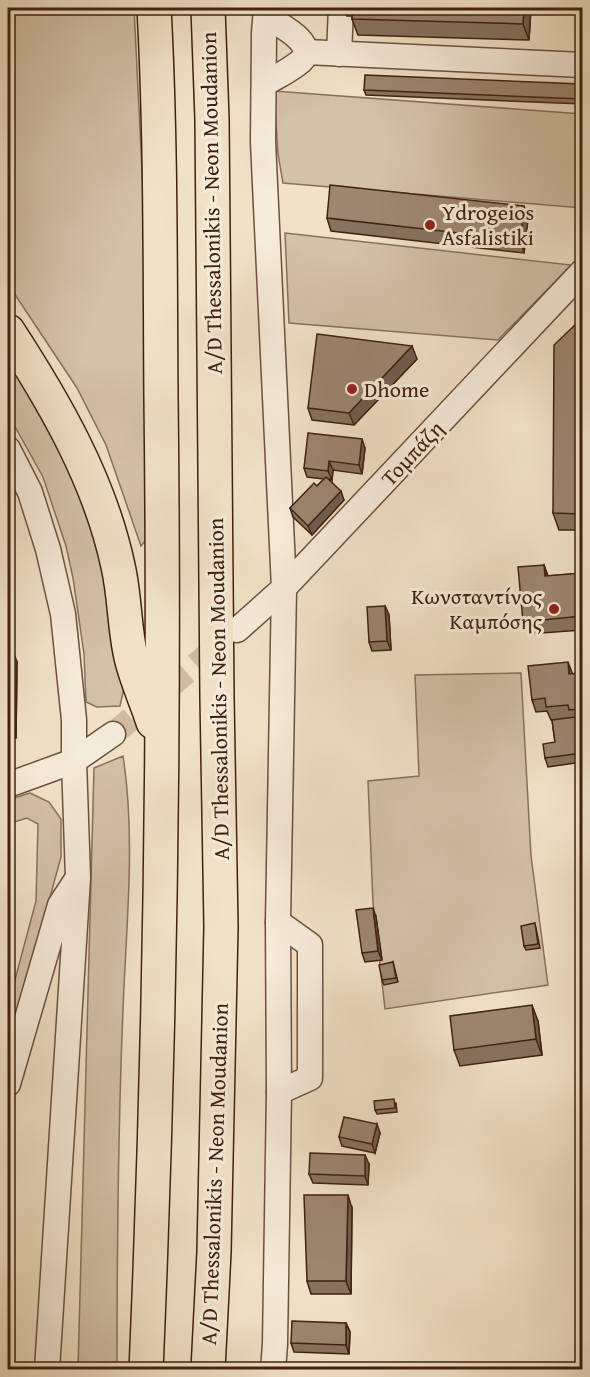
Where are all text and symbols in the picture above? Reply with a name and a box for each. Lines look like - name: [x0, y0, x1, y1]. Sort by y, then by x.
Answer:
- street label: A/D Thessalonikis - Neon Moudanion: [192, 31, 230, 375]
- place label: Ydrogeios Asfalistiki: [442, 196, 534, 253]
- marker: Ydrogeios Asfalistiki: [423, 218, 437, 232]
- place label: Dhome: [364, 373, 429, 405]
- marker: Dhome: [345, 382, 359, 396]
- street label: Τομπάζη: [373, 413, 451, 493]
- street label: A/D Thessalonikis - Neon Moudanion: [199, 517, 237, 861]
- place label: Κωνσταντίνος Καμπόσης: [411, 580, 543, 637]
- marker: Κωνσταντίνος Καμπόσης: [547, 602, 561, 616]
- street label: A/D Thessalonikis - Neon Moudanion: [192, 1002, 236, 1346]

